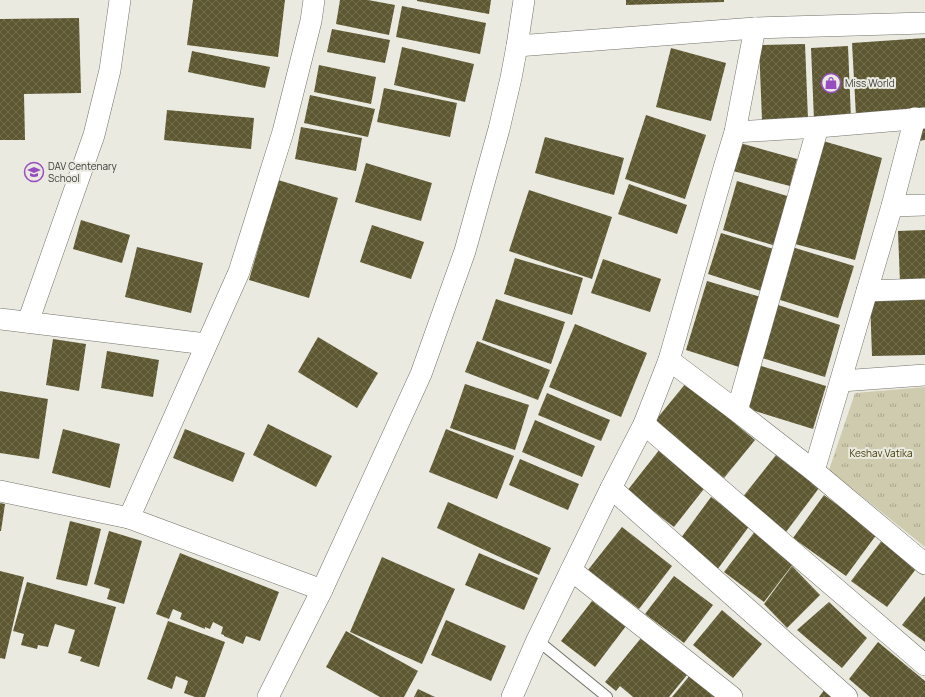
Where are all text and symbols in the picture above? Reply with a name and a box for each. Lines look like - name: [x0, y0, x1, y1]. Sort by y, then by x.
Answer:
- shop icon: Miss World: [820, 72, 842, 94]
- place label: Miss World: [845, 76, 895, 90]
- place label: DAV Centenary School: [48, 159, 118, 185]
- school or university icon: DAV Centenary School: [23, 161, 45, 183]
- park label: Keshav Vatika: [849, 446, 913, 460]

